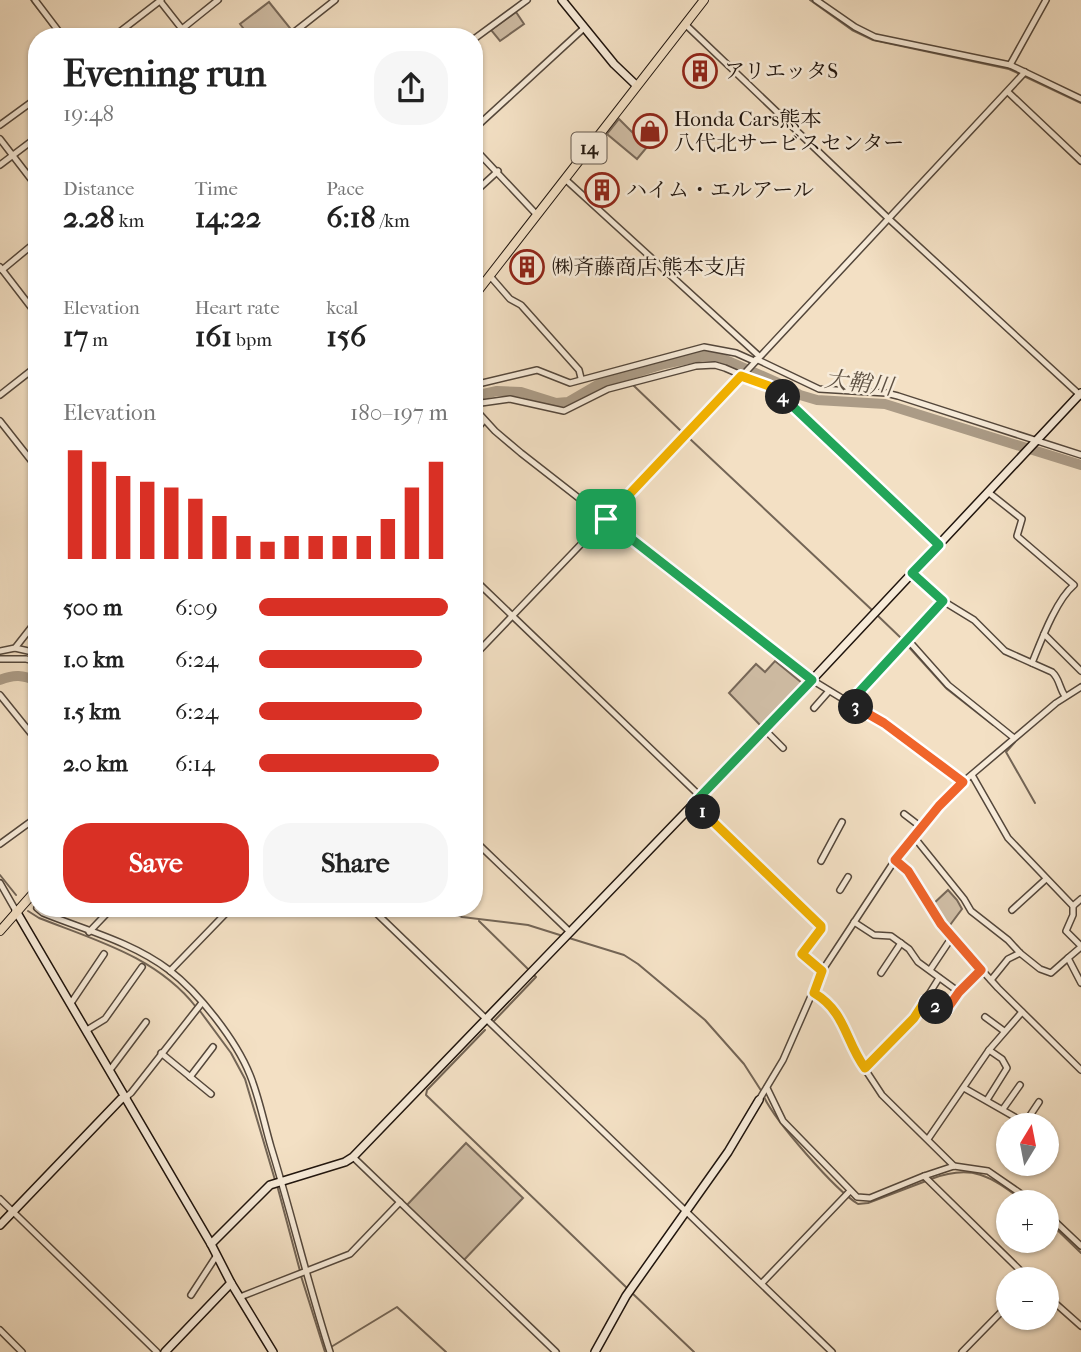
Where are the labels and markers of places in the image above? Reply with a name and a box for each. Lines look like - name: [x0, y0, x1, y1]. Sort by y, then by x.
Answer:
- building icon: アリエッタS: [681, 52, 719, 90]
- place label: アリエッタS: [724, 59, 838, 83]
- place label: Honda Cars熊本 八代北サービスセンター: [674, 107, 904, 155]
- shop icon: Honda Cars熊本 八代北サービスセンター: [631, 112, 669, 150]
- building icon: ハイム・エルアール: [583, 171, 621, 209]
- place label: ハイム・エルアール: [626, 178, 814, 202]
- building icon: ㈱斉藤商店 熊本支店: [508, 248, 546, 286]
- place label: ㈱斉藤商店 熊本支店: [552, 255, 746, 279]
- pin: 4: [766, 380, 800, 414]
- pin: [576, 489, 636, 549]
- pin: 3: [838, 690, 874, 724]
- pin: 1: [686, 794, 720, 830]
- pin: 2: [918, 990, 954, 1024]

